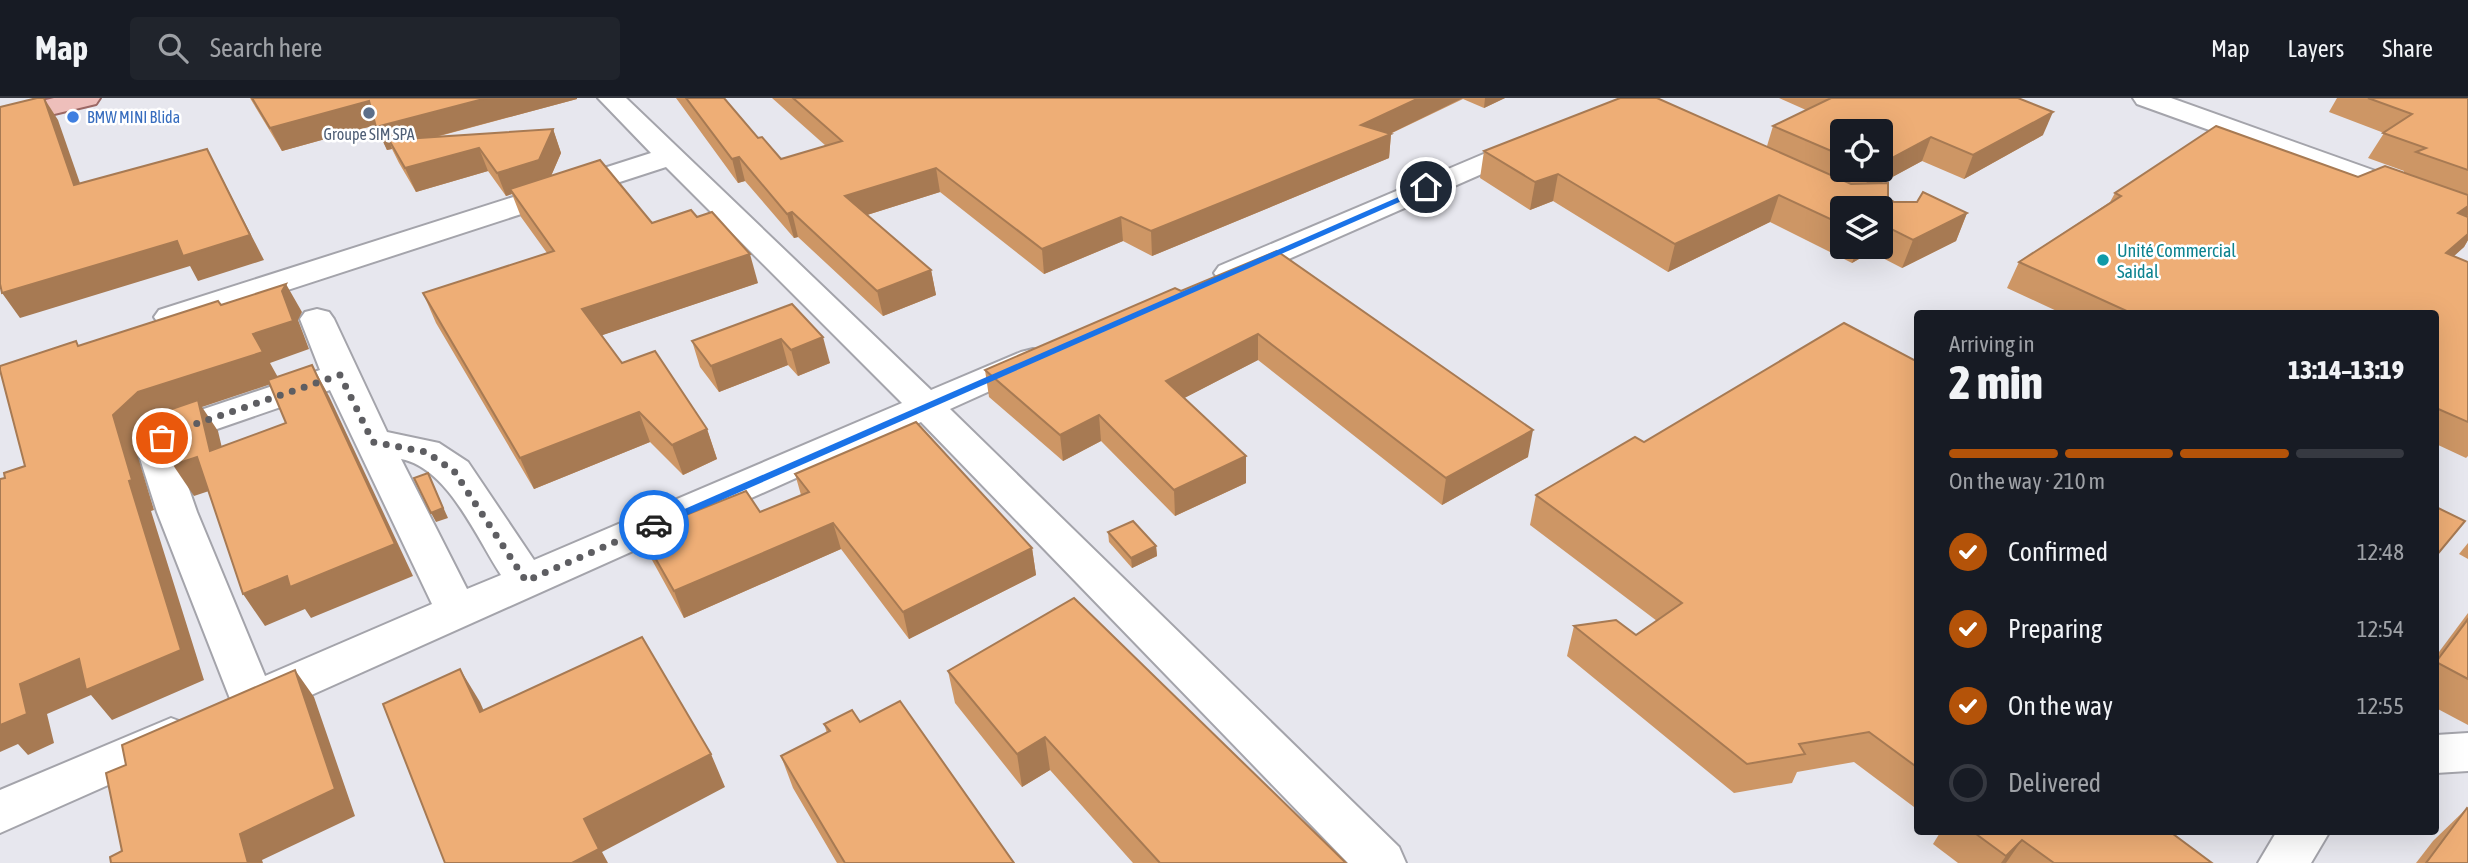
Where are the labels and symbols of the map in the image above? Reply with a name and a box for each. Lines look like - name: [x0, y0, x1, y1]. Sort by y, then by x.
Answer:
- marker: Groupe SIM SPA: [361, 105, 377, 121]
- place label: BMW MINI Blida: [87, 108, 180, 126]
- marker: BMW MINI Blida: [65, 109, 81, 125]
- place label: Groupe SIM SPA: [324, 125, 415, 144]
- pin: [1396, 157, 1456, 217]
- place label: Unité Commercial Saidal: [2117, 240, 2236, 282]
- marker: Unité Commercial Saidal: [2095, 252, 2111, 268]
- pin: [132, 408, 192, 468]
- courier: [619, 490, 689, 560]

